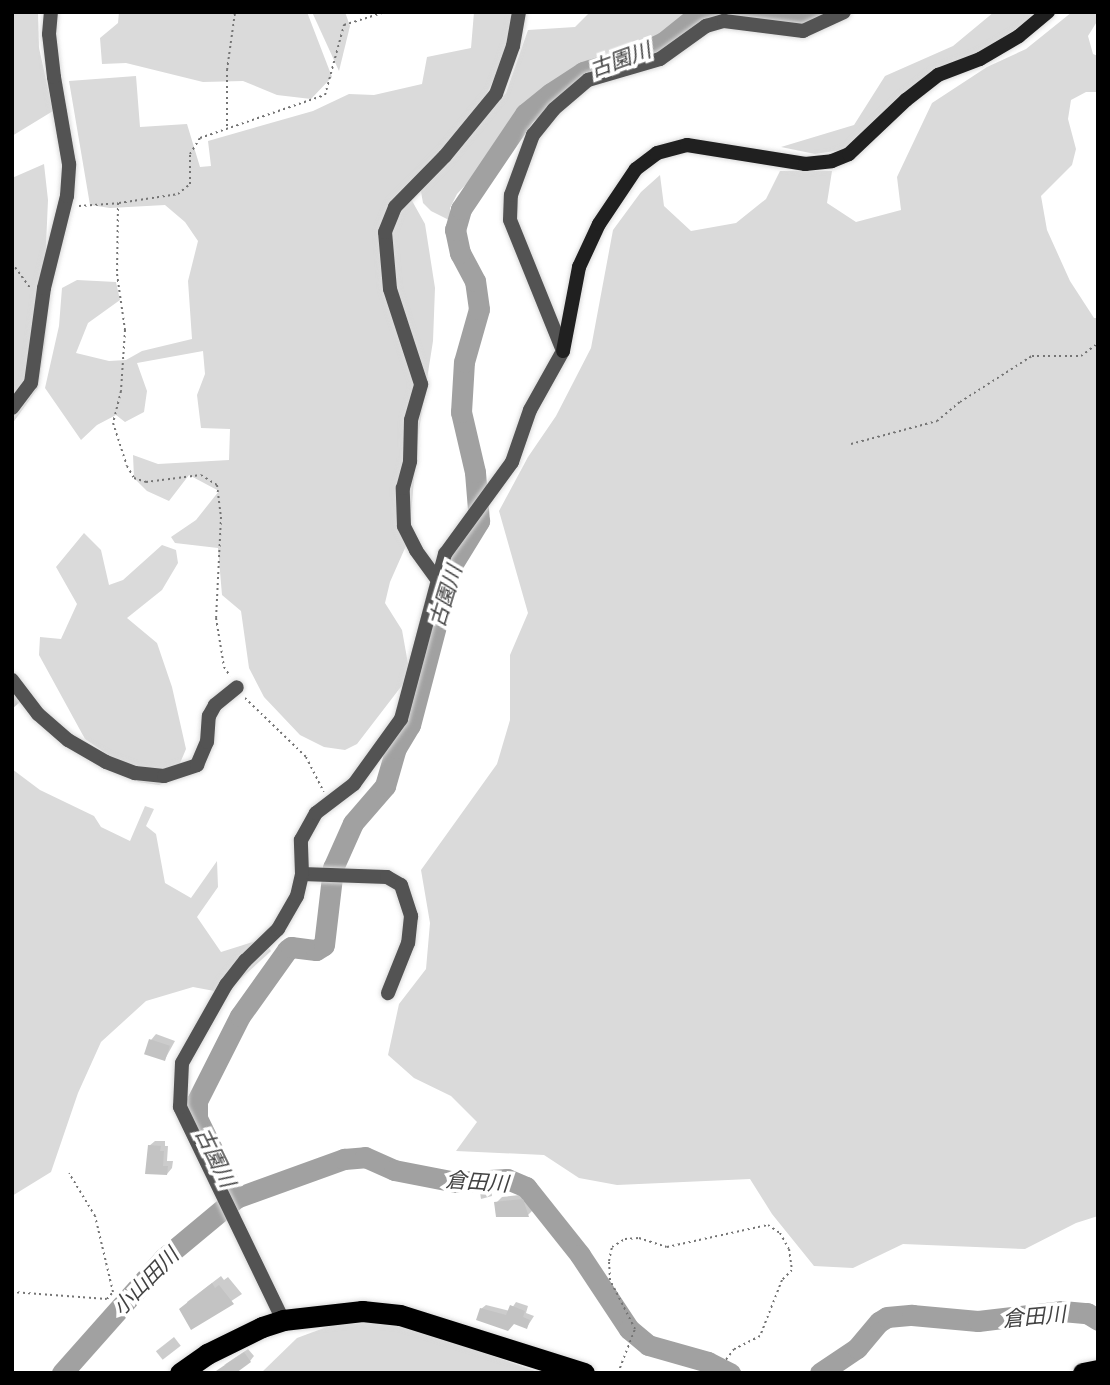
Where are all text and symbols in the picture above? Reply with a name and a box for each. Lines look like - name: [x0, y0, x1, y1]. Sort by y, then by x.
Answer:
- water label: 古園川: [586, 36, 654, 82]
- water label: 古園川: [424, 562, 466, 630]
- water label: 古園川: [191, 1123, 241, 1191]
- water label: 倉田川: [445, 1166, 509, 1196]
- water label: 小山田川: [107, 1242, 183, 1320]
- water label: 倉田川: [1002, 1301, 1066, 1331]

